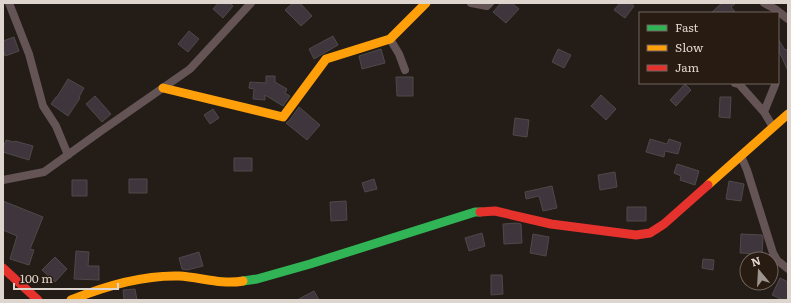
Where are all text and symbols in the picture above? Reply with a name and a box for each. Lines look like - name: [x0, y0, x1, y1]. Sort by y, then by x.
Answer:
- legend: [639, 12, 779, 84]
- text: Fast: [675, 18, 699, 36]
- text: Slow: [675, 38, 704, 56]
- text: Jam: [675, 58, 700, 76]
- north arrow: [739, 251, 779, 291]
- text: N: [749, 252, 762, 270]
- scale bar: [14, 265, 118, 291]
- text: 100 m: [20, 269, 53, 287]

